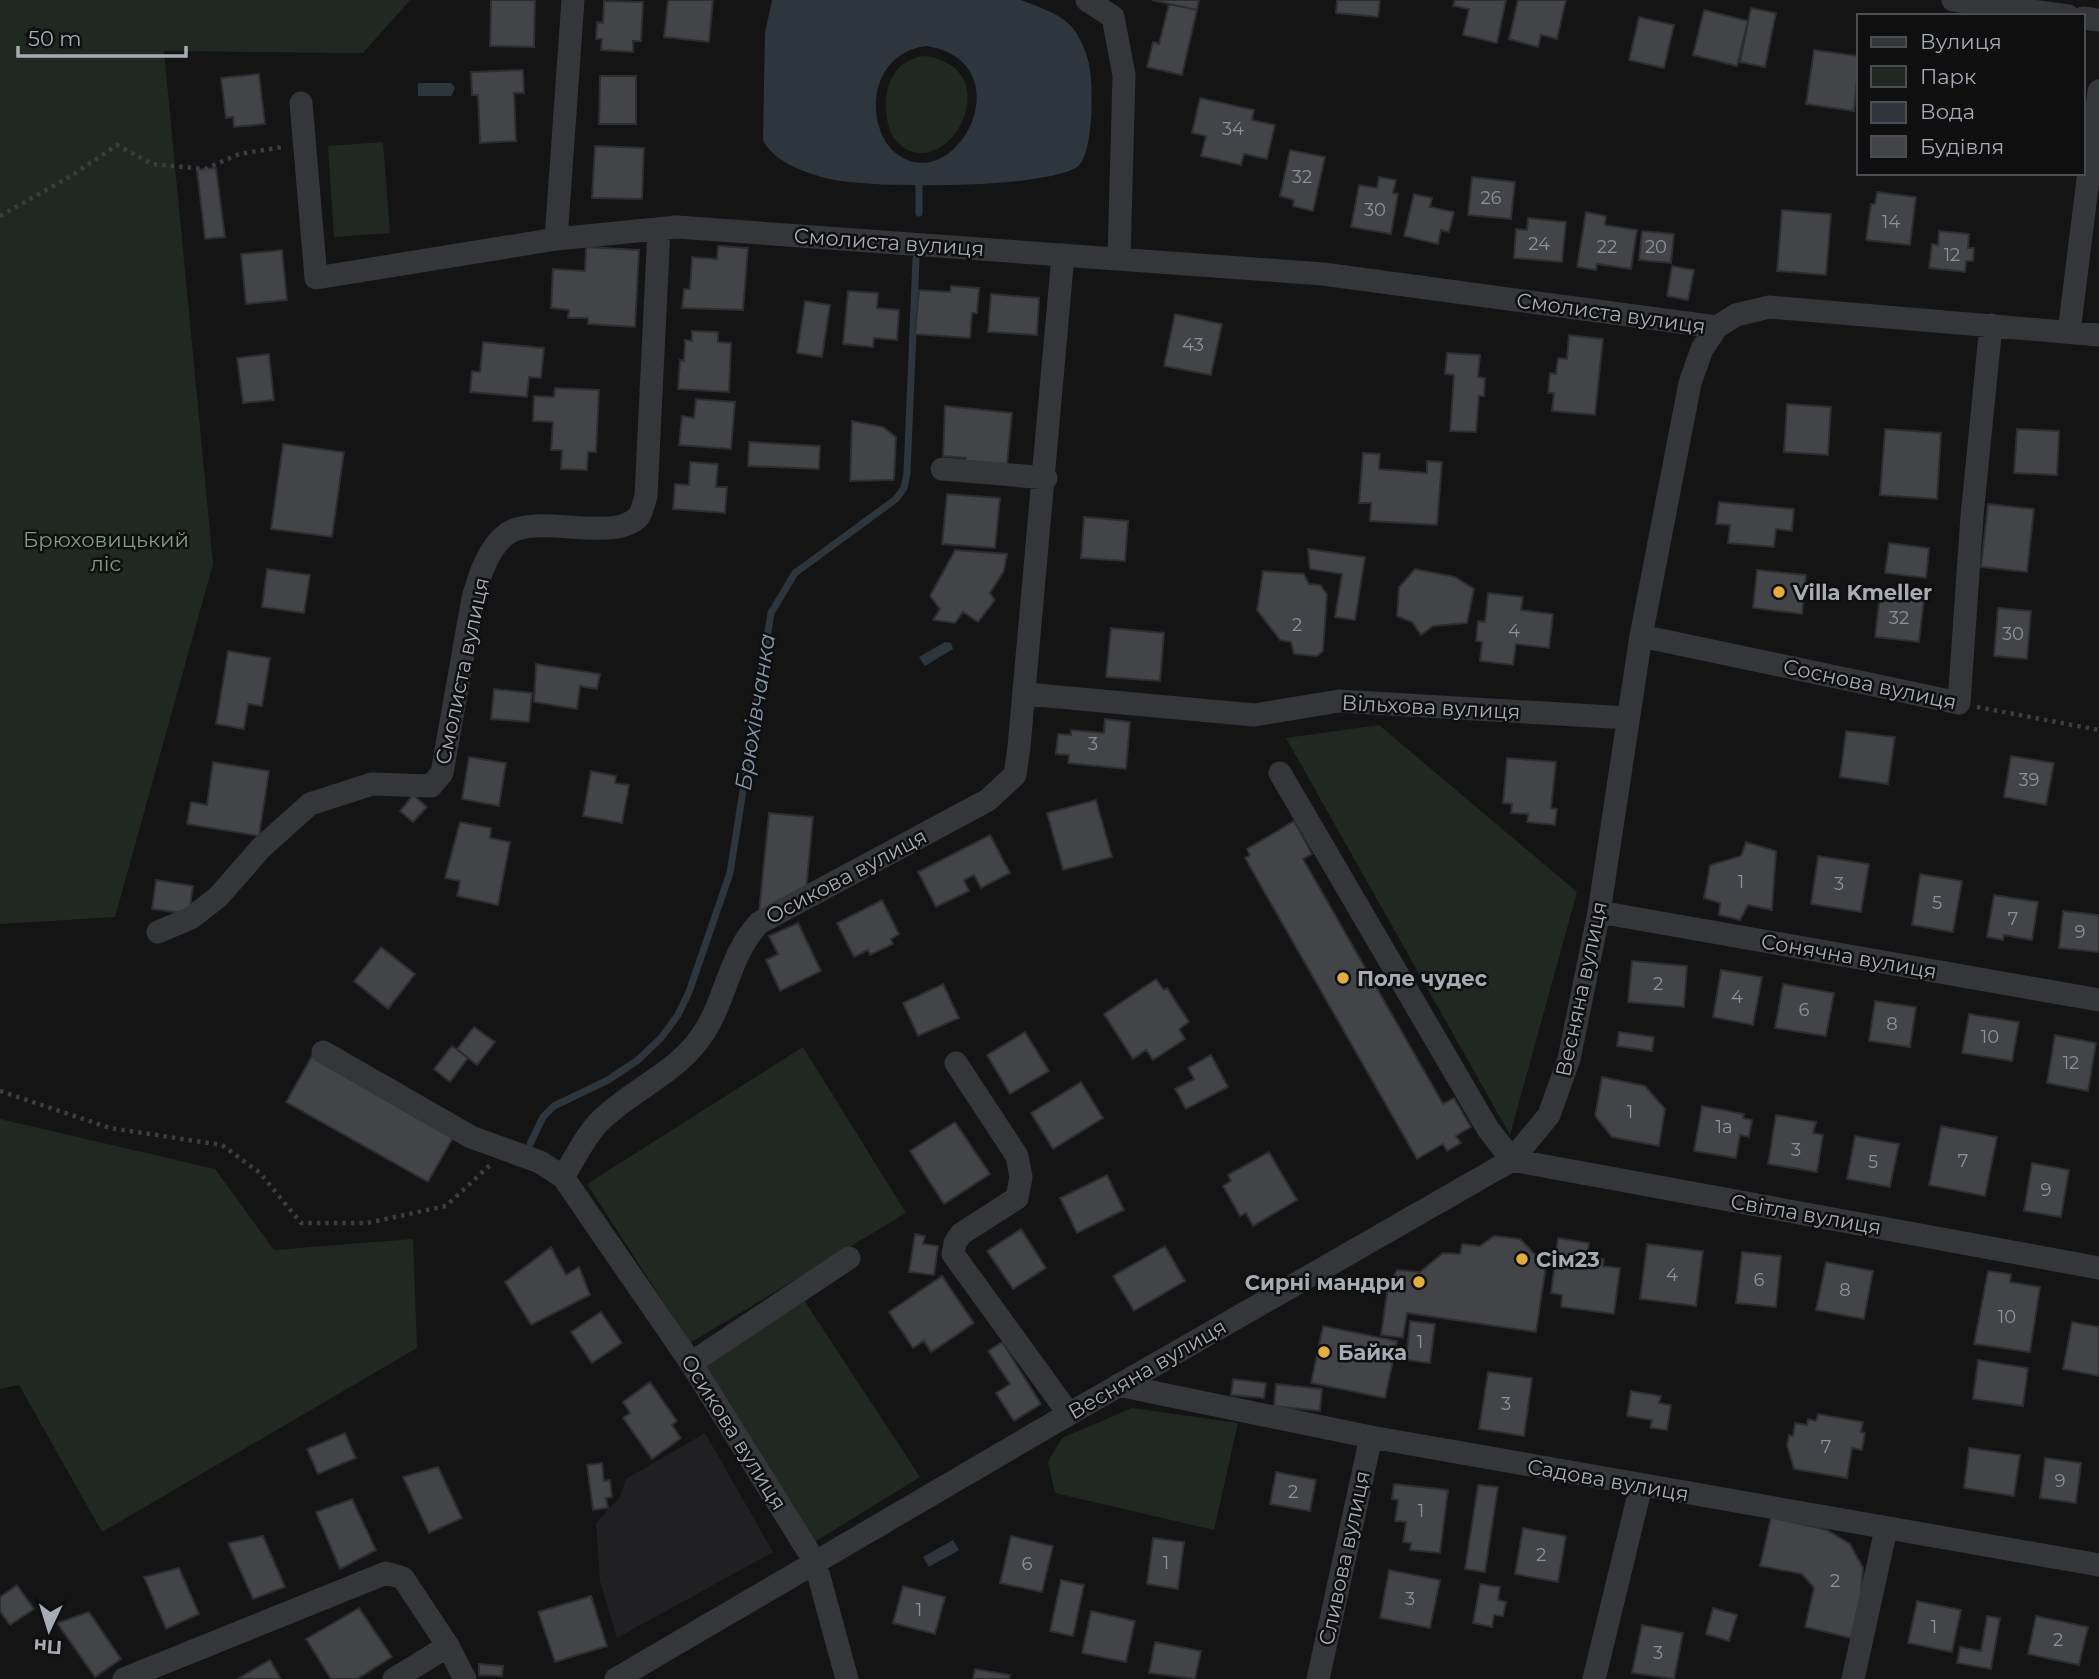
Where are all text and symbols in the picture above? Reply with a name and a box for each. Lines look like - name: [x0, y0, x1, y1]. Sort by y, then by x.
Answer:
- scale bar: [18, 14, 186, 58]
- legend: [1857, 14, 2085, 175]
- text: 50 m: [28, 26, 82, 51]
- text: Вулиця: [1920, 29, 2002, 54]
- text: Парк: [1920, 64, 1976, 89]
- text: Вода: [1920, 99, 1975, 124]
- house number: 34: [1222, 118, 1244, 140]
- text: Будівля: [1920, 134, 2004, 159]
- house number: 32: [1292, 166, 1312, 188]
- house number: 26: [1480, 187, 1502, 209]
- house number: 30: [1364, 199, 1386, 221]
- house number: 14: [1882, 211, 1900, 233]
- street label: Смолиста вулиця: [793, 223, 985, 261]
- house number: 24: [1528, 233, 1550, 255]
- house number: 22: [1597, 236, 1617, 258]
- house number: 20: [1645, 236, 1667, 258]
- house number: 12: [1944, 244, 1960, 266]
- street label: Смолиста вулиця: [1515, 287, 1707, 339]
- house number: 43: [1182, 334, 1204, 356]
- park label: Брюховицький ліс: [23, 527, 189, 576]
- street label: Смолиста вулиця: [430, 575, 494, 767]
- place label: Villa Kmeller: [1792, 580, 1932, 605]
- marker: Villa Kmeller: [1771, 584, 1787, 600]
- house number: 32: [1889, 607, 1909, 629]
- house number: 2: [1292, 614, 1302, 636]
- house number: 4: [1508, 620, 1520, 642]
- house number: 30: [2002, 623, 2024, 645]
- water label: Брюхівчанка: [729, 631, 781, 793]
- street label: Соснова вулиця: [1781, 653, 1959, 715]
- street label: Вільхова вулиця: [1341, 690, 1521, 724]
- house number: 3: [1088, 733, 1098, 755]
- house number: 39: [2018, 769, 2040, 791]
- street label: Осикова вулиця: [761, 823, 931, 929]
- house number: 1: [1738, 871, 1744, 893]
- house number: 3: [1834, 873, 1844, 895]
- house number: 5: [1932, 892, 1942, 914]
- street label: Весняна вулиця: [1550, 899, 1612, 1079]
- house number: 7: [2008, 908, 2018, 930]
- house number: 9: [2075, 921, 2086, 943]
- street label: Сонячна вулиця: [1759, 928, 1939, 984]
- place label: Поле чудес: [1357, 966, 1488, 991]
- marker: Поле чудес: [1335, 970, 1351, 986]
- house number: 2: [1653, 973, 1663, 995]
- house number: 4: [1731, 986, 1743, 1008]
- house number: 6: [1799, 999, 1810, 1021]
- house number: 8: [1886, 1013, 1898, 1035]
- house number: 10: [1981, 1026, 1999, 1048]
- house number: 12: [2063, 1052, 2079, 1074]
- house number: 1: [1627, 1101, 1633, 1123]
- house number: 1а: [1716, 1116, 1733, 1138]
- house number: 3: [1791, 1139, 1801, 1161]
- house number: 7: [1958, 1150, 1968, 1172]
- house number: 5: [1868, 1151, 1878, 1173]
- house number: 9: [2041, 1179, 2052, 1201]
- street label: Світла вулиця: [1729, 1188, 1883, 1240]
- place label: Сім23: [1536, 1247, 1600, 1272]
- marker: Сім23: [1514, 1251, 1530, 1267]
- house number: 4: [1666, 1264, 1678, 1286]
- house number: 6: [1754, 1269, 1765, 1291]
- place label: Сирні мандри: [1245, 1270, 1405, 1295]
- marker: Сирні мандри: [1411, 1274, 1427, 1290]
- house number: 8: [1839, 1279, 1851, 1301]
- house number: 10: [1998, 1306, 2016, 1328]
- street label: Весняна вулиця: [1064, 1314, 1230, 1424]
- house number: 1: [1417, 1331, 1423, 1353]
- place label: Байка: [1338, 1340, 1407, 1365]
- marker: Байка: [1316, 1344, 1332, 1360]
- street label: Осикова вулиця: [676, 1350, 792, 1514]
- house number: 3: [1501, 1393, 1511, 1415]
- house number: 7: [1821, 1436, 1831, 1458]
- street label: Садова вулиця: [1525, 1453, 1691, 1507]
- street label: Сливова вулиця: [1313, 1469, 1375, 1647]
- house number: 9: [2055, 1470, 2066, 1492]
- house number: 2: [1288, 1481, 1298, 1503]
- house number: 1: [1418, 1500, 1424, 1522]
- house number: 2: [1536, 1544, 1546, 1566]
- house number: 1: [1163, 1552, 1169, 1574]
- house number: 6: [1022, 1553, 1033, 1575]
- house number: 2: [1830, 1570, 1840, 1592]
- house number: 3: [1405, 1588, 1415, 1610]
- north arrow: [14, 1595, 84, 1665]
- house number: 1: [916, 1599, 922, 1621]
- house number: 1: [1931, 1616, 1937, 1638]
- house number: 2: [2053, 1629, 2063, 1651]
- text: Пн: [33, 1634, 63, 1659]
- house number: 3: [1653, 1642, 1663, 1664]

